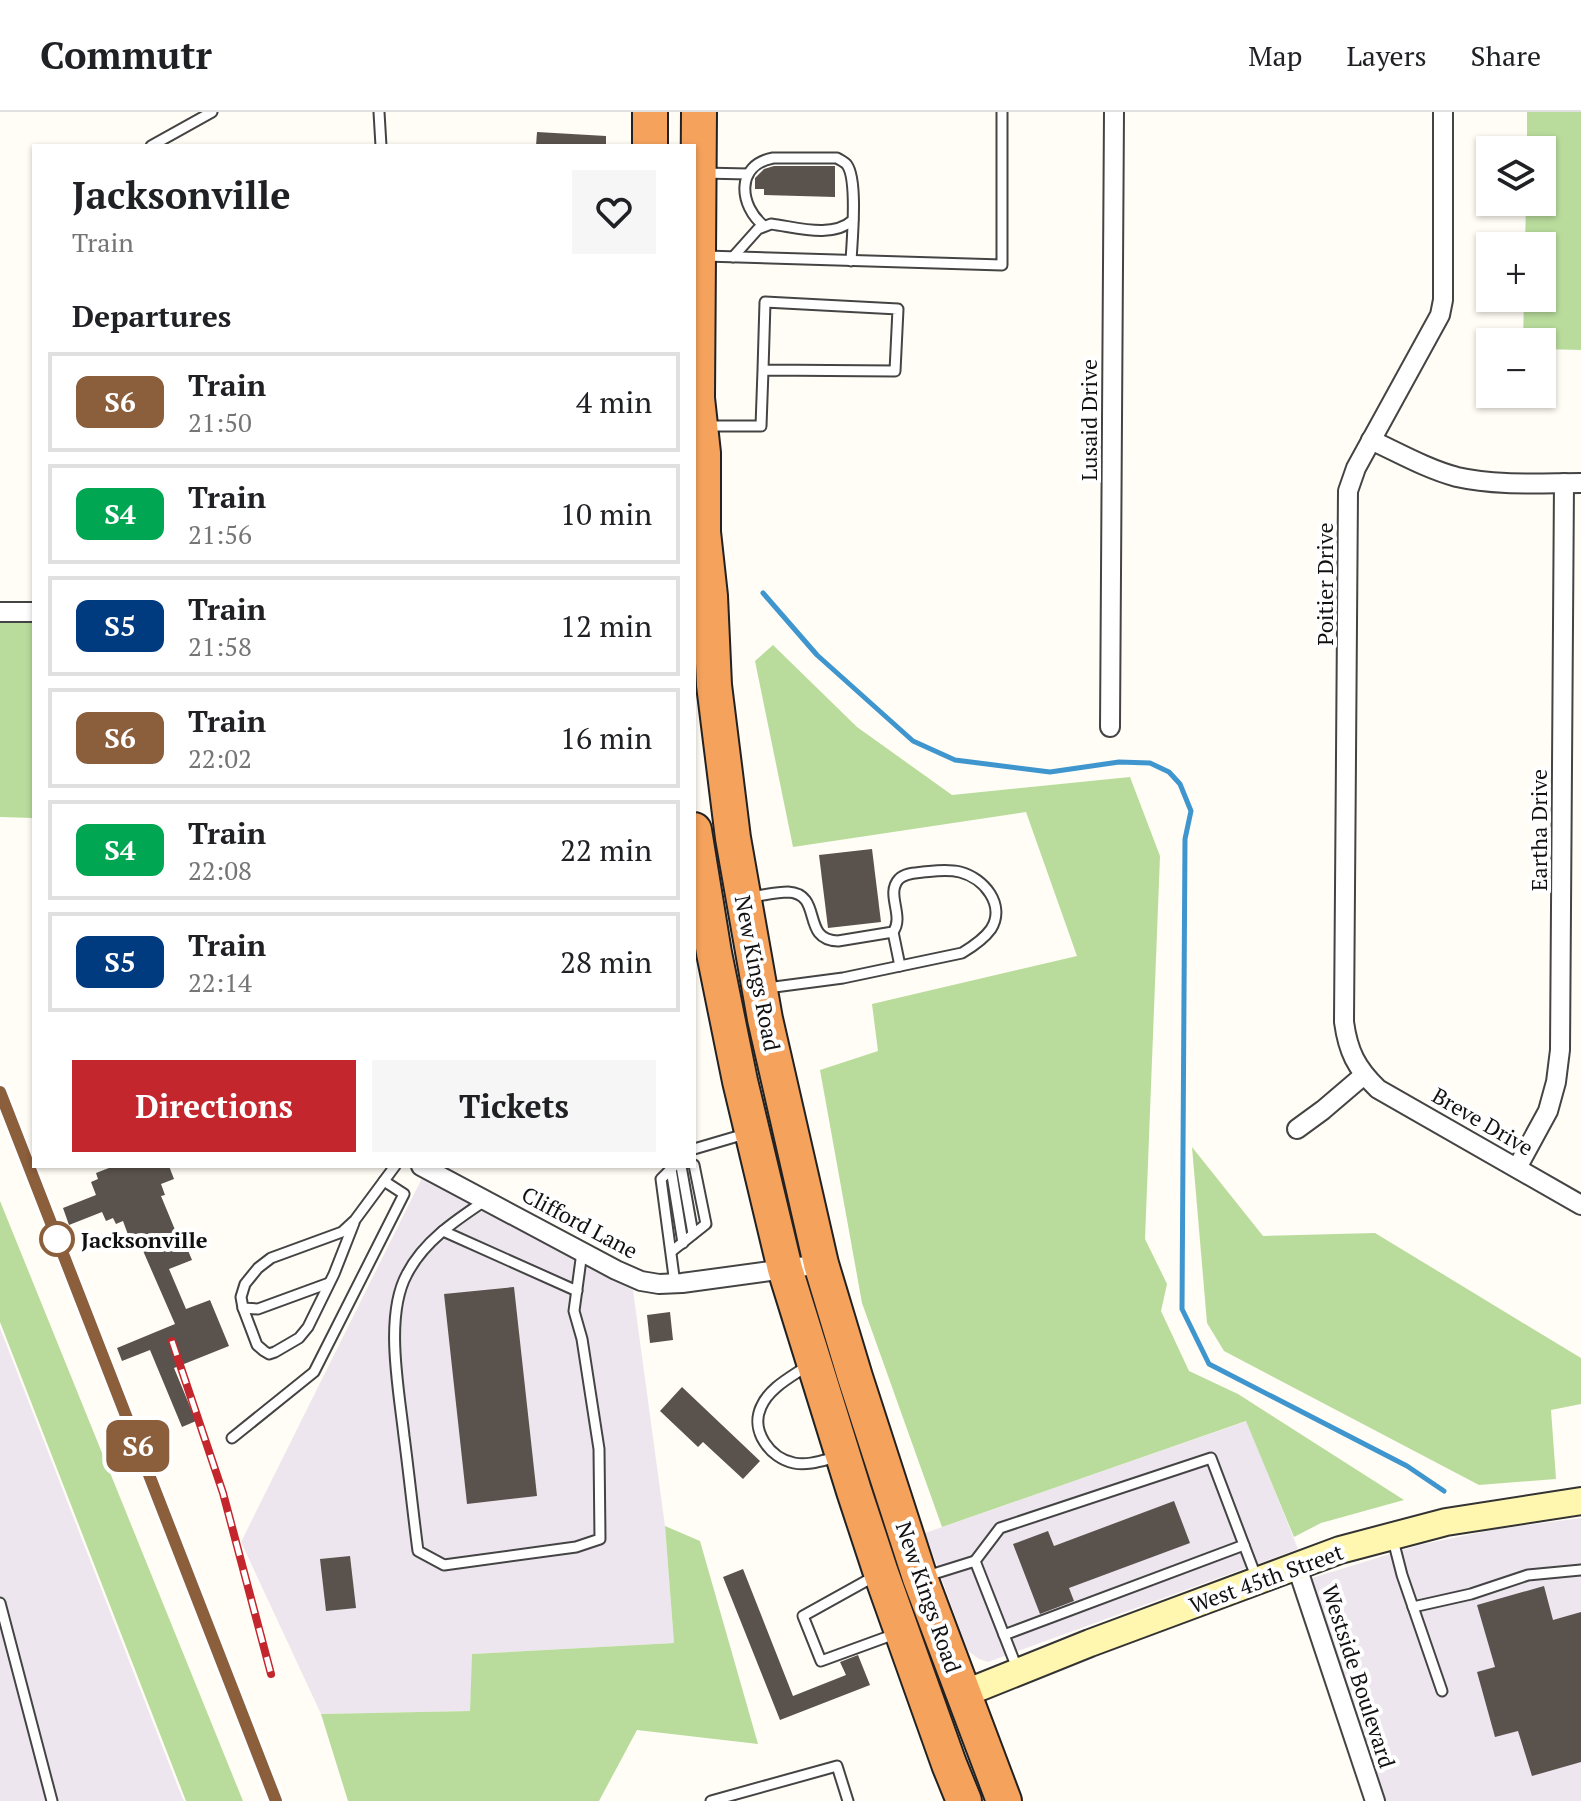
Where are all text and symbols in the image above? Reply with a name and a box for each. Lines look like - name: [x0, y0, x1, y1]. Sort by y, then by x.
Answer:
- text: Commutr: [40, 30, 212, 80]
- text: Map: [1248, 37, 1302, 74]
- text: Layers: [1346, 37, 1427, 74]
- text: Share: [1471, 37, 1541, 74]
- map controls: [1476, 136, 1556, 408]
- button: layers: [1476, 136, 1556, 216]
- text: Jacksonville: [72, 170, 291, 220]
- button: heart: [572, 170, 656, 254]
- text: Train: [72, 225, 134, 259]
- button: +: [1476, 232, 1556, 312]
- text: Departures: [72, 296, 231, 336]
- button: −: [1476, 328, 1556, 408]
- street label: Lusaid Drive: [1074, 359, 1103, 481]
- text: Train: [188, 365, 266, 405]
- text: 4 min: [576, 382, 652, 422]
- text: S6: [104, 383, 136, 420]
- text: 21:50: [188, 405, 252, 439]
- text: Train: [188, 477, 266, 517]
- text: 10 min: [560, 494, 652, 534]
- text: S4: [104, 495, 136, 532]
- text: 21:56: [188, 517, 252, 551]
- street label: Poitier Drive: [1310, 522, 1339, 646]
- text: Train: [188, 589, 266, 629]
- text: 12 min: [560, 606, 652, 646]
- text: S5: [104, 607, 136, 644]
- text: 21:58: [188, 629, 252, 663]
- text: Train: [188, 701, 266, 741]
- text: 16 min: [560, 718, 652, 758]
- text: S6: [104, 719, 136, 756]
- text: 22:02: [188, 741, 252, 775]
- street label: Eartha Drive: [1524, 769, 1553, 891]
- text: Train: [188, 813, 266, 853]
- text: 22 min: [560, 830, 652, 870]
- text: S4: [104, 831, 136, 868]
- text: 22:08: [188, 853, 252, 887]
- street label: New Kings Road: [729, 893, 787, 1053]
- text: Train: [188, 925, 266, 965]
- text: 28 min: [560, 942, 652, 982]
- text: S5: [104, 943, 136, 980]
- text: 22:14: [188, 965, 252, 999]
- button: Directions: [72, 1060, 356, 1152]
- button: Tickets: [372, 1060, 656, 1152]
- street label: Breve Drive: [1427, 1080, 1539, 1162]
- street label: Clifford Lane: [517, 1179, 643, 1265]
- marker: Jacksonville: [40, 1222, 74, 1256]
- place label: Jacksonville: [81, 1225, 208, 1254]
- line badge: S6: [102, 1420, 174, 1472]
- text: S6: [122, 1427, 154, 1464]
- street label: New Kings Road: [890, 1518, 968, 1676]
- street label: West 45th Street: [1185, 1537, 1347, 1619]
- street label: Westside Boulevard: [1316, 1581, 1402, 1771]

